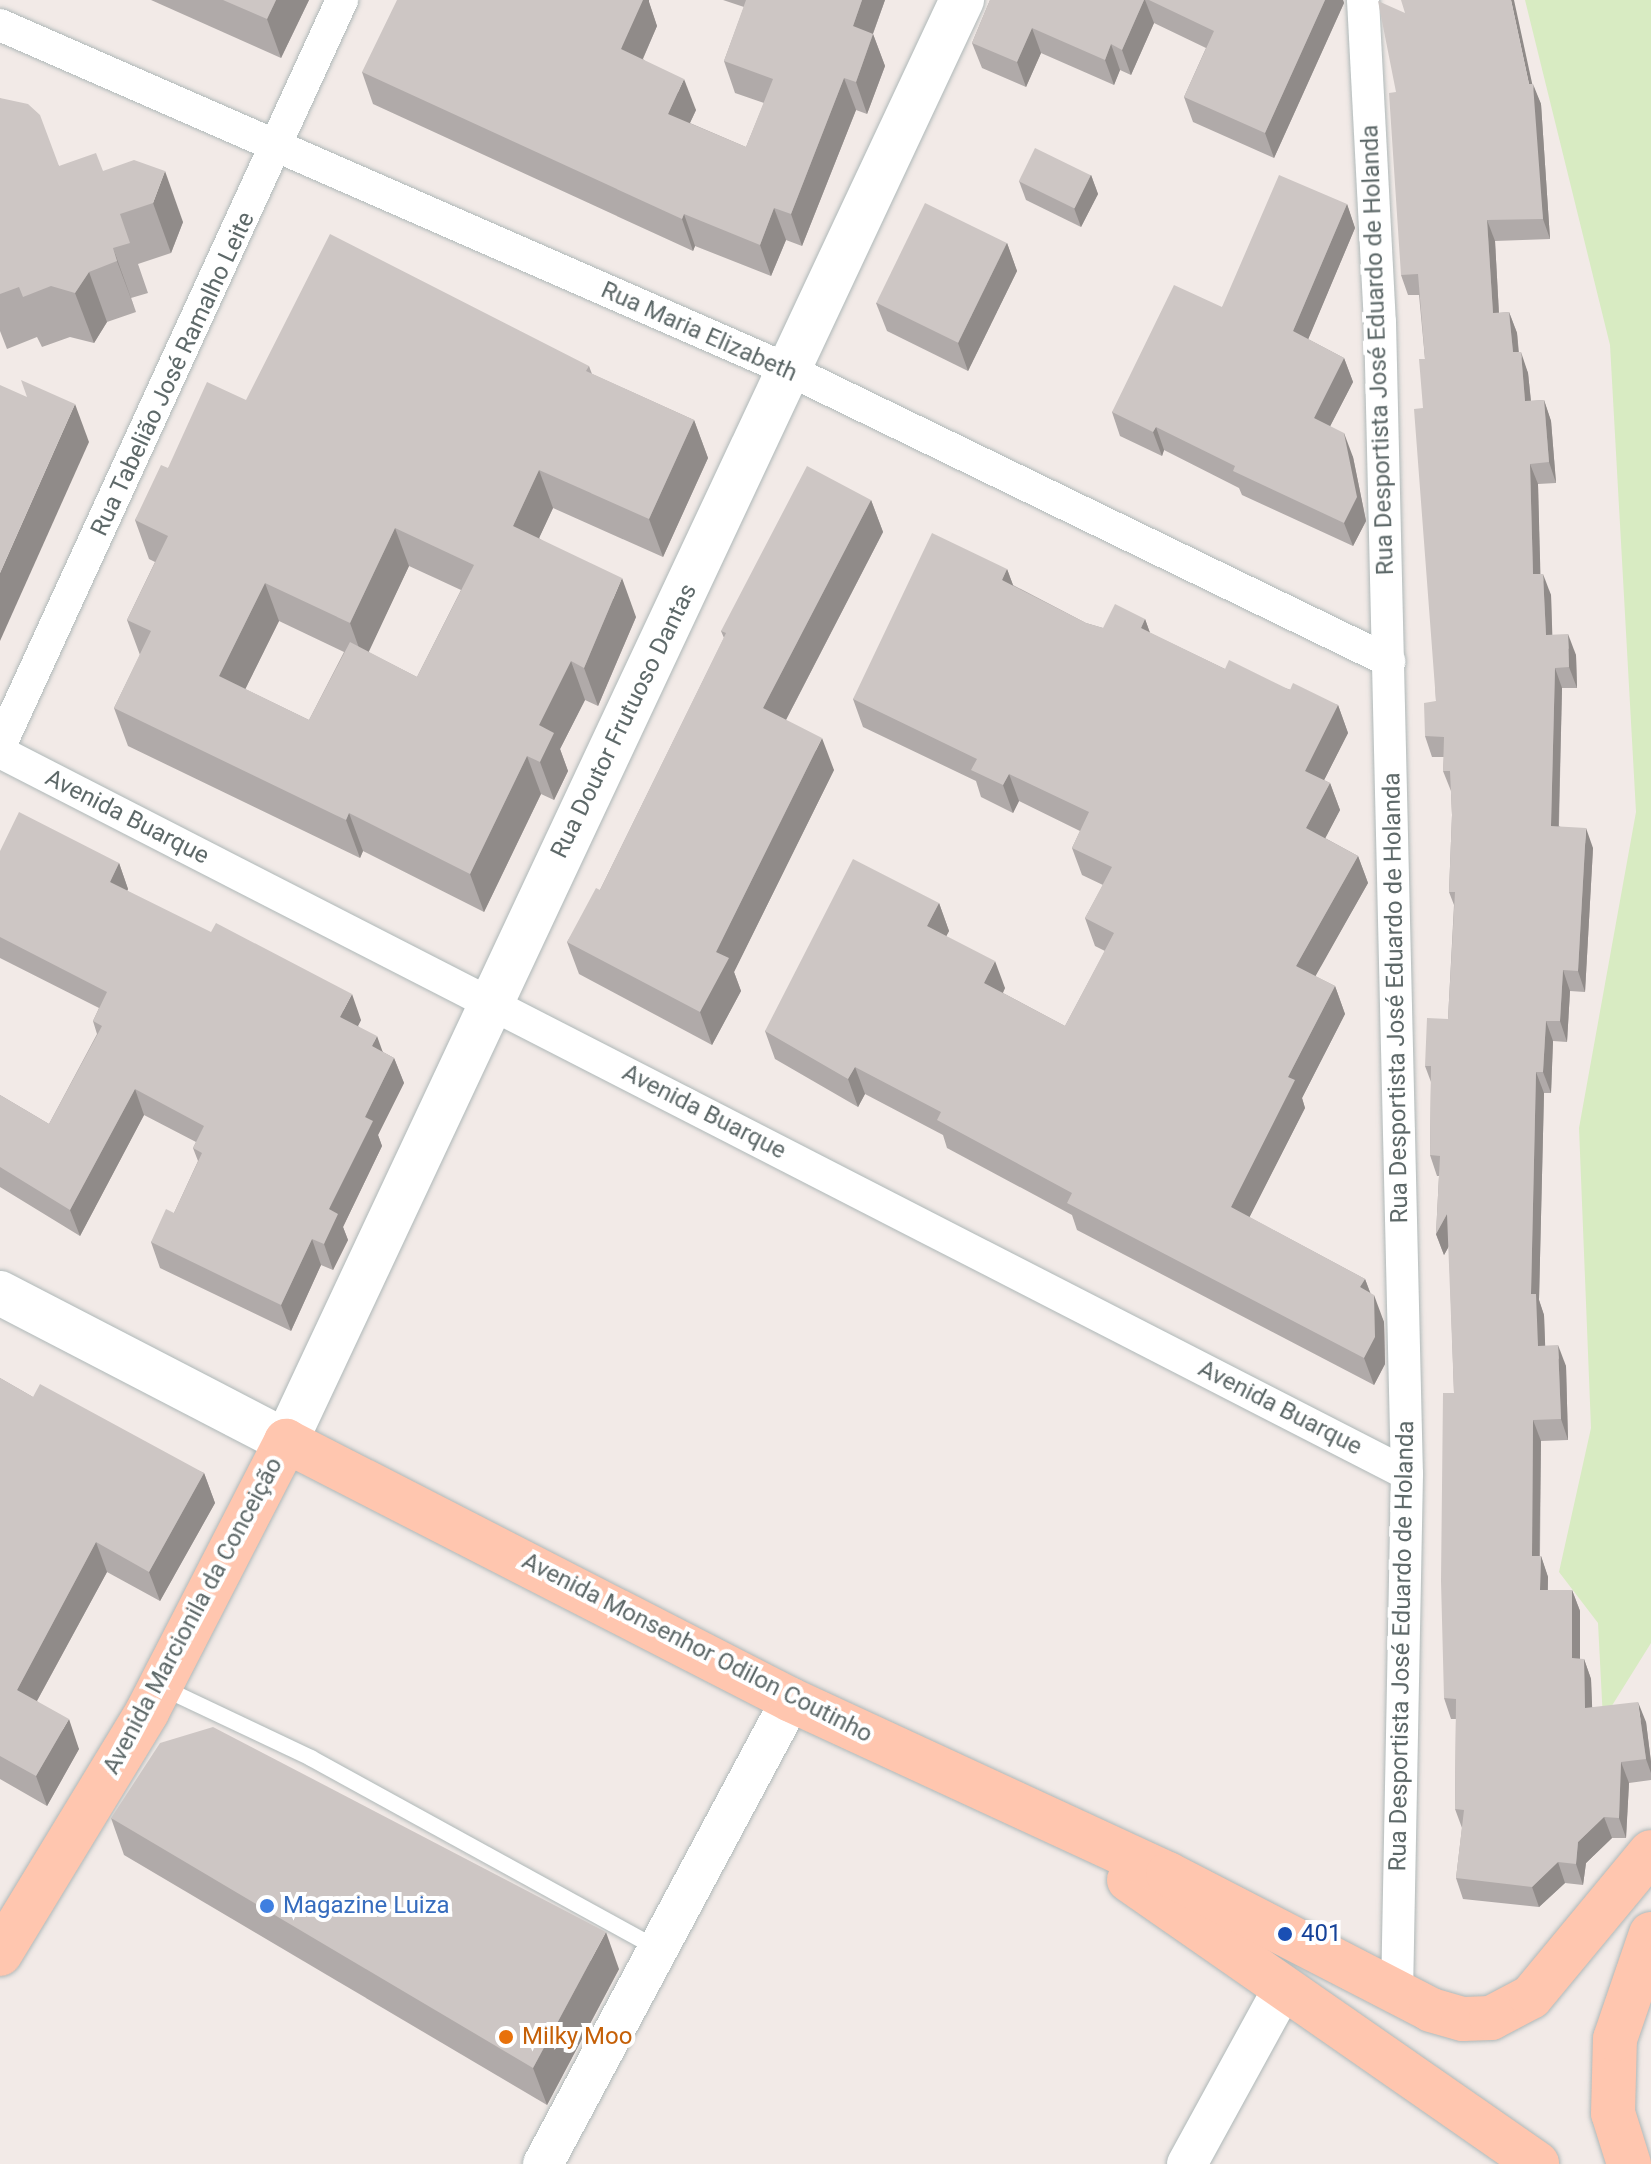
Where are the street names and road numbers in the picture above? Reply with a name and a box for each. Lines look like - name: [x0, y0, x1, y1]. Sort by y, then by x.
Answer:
- street label: Rua Desportista José Eduardo de Holanda: [1356, 124, 1400, 576]
- street label: Rua Tabelião José Ramalho Leite: [85, 207, 261, 541]
- street label: Rua Maria Elizabeth: [597, 276, 801, 388]
- street label: Rua Doutor Frutuoso Dantas: [545, 579, 703, 863]
- street label: Avenida Buarque: [40, 763, 214, 871]
- street label: Rua Desportista José Eduardo de Holanda: [1378, 772, 1414, 1224]
- street label: Avenida Buarque: [617, 1058, 791, 1166]
- street label: Avenida Buarque: [1193, 1354, 1367, 1462]
- street label: Rua Desportista José Eduardo de Holanda: [1384, 1420, 1420, 1872]
- street label: Avenida Marcionila da Conceição: [97, 1453, 289, 1779]
- street label: Avenida Monsenhor Odilon Coutinho: [517, 1547, 877, 1749]

